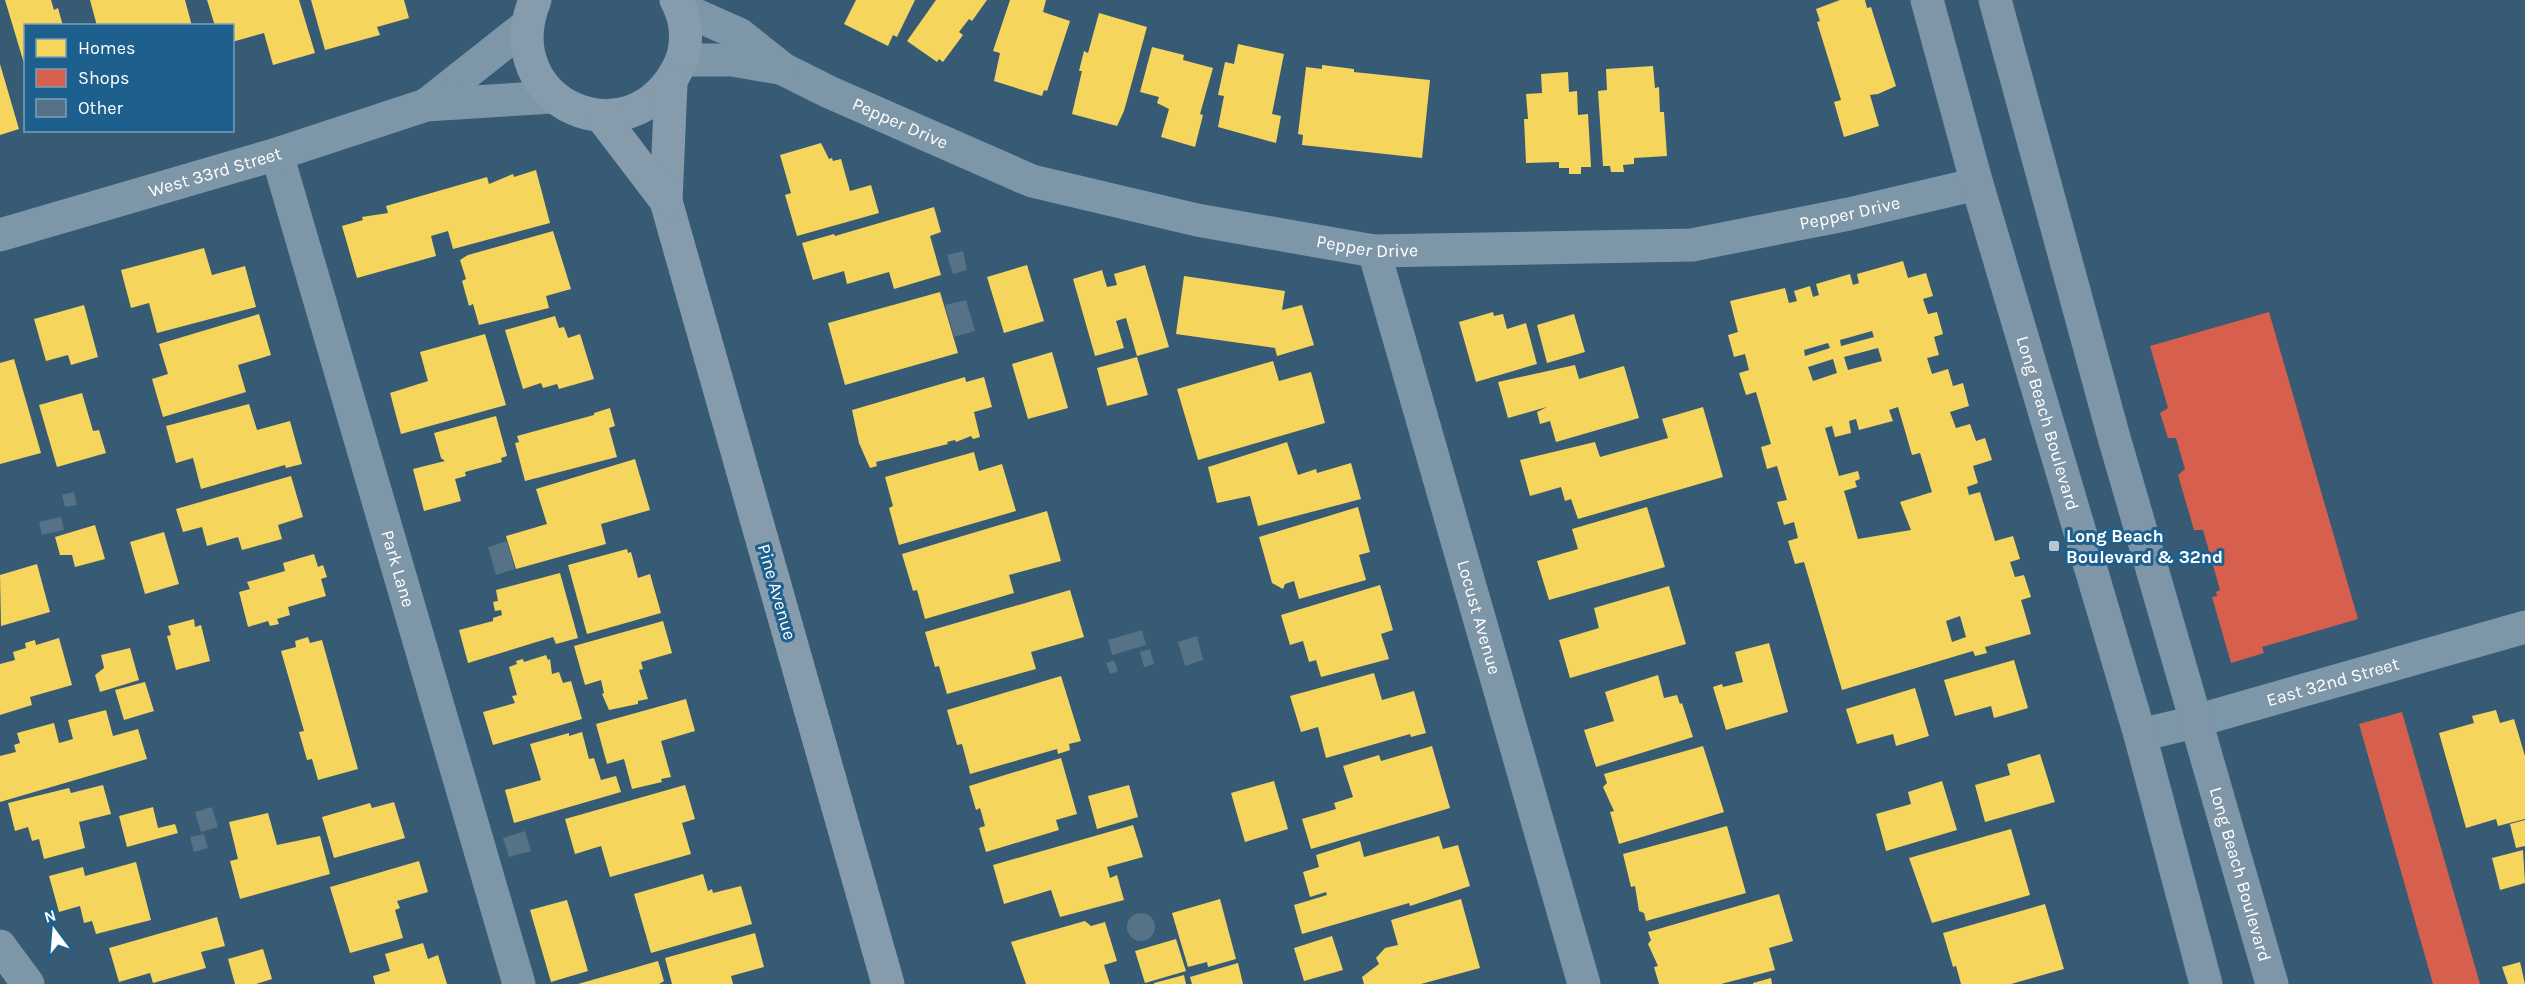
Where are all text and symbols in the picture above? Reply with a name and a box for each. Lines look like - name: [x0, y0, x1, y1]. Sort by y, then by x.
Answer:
- legend: [24, 24, 234, 132]
- text: Homes: [78, 37, 135, 59]
- text: Shops: [78, 67, 130, 89]
- street label: Pepper Drive: [849, 93, 952, 154]
- text: Other: [78, 97, 123, 119]
- street label: West 33rd Street: [146, 142, 285, 202]
- street label: Pepper Drive: [1798, 191, 1902, 235]
- street label: Pepper Drive: [1315, 230, 1418, 262]
- street label: Long Beach Boulevard: [2012, 333, 2084, 513]
- place label: Long Beach Boulevard & 32nd: [2066, 525, 2223, 568]
- street label: Park Lane: [376, 528, 420, 610]
- marker: Long Beach Boulevard & 32nd: [2047, 539, 2061, 553]
- street label: Pine Avenue: [753, 541, 801, 643]
- street label: Locust Avenue: [1452, 557, 1506, 677]
- street label: East 32nd Street: [2264, 652, 2402, 711]
- street label: Long Beach Boulevard: [2205, 784, 2276, 964]
- north arrow: [24, 900, 84, 960]
- text: N: [42, 905, 58, 927]

